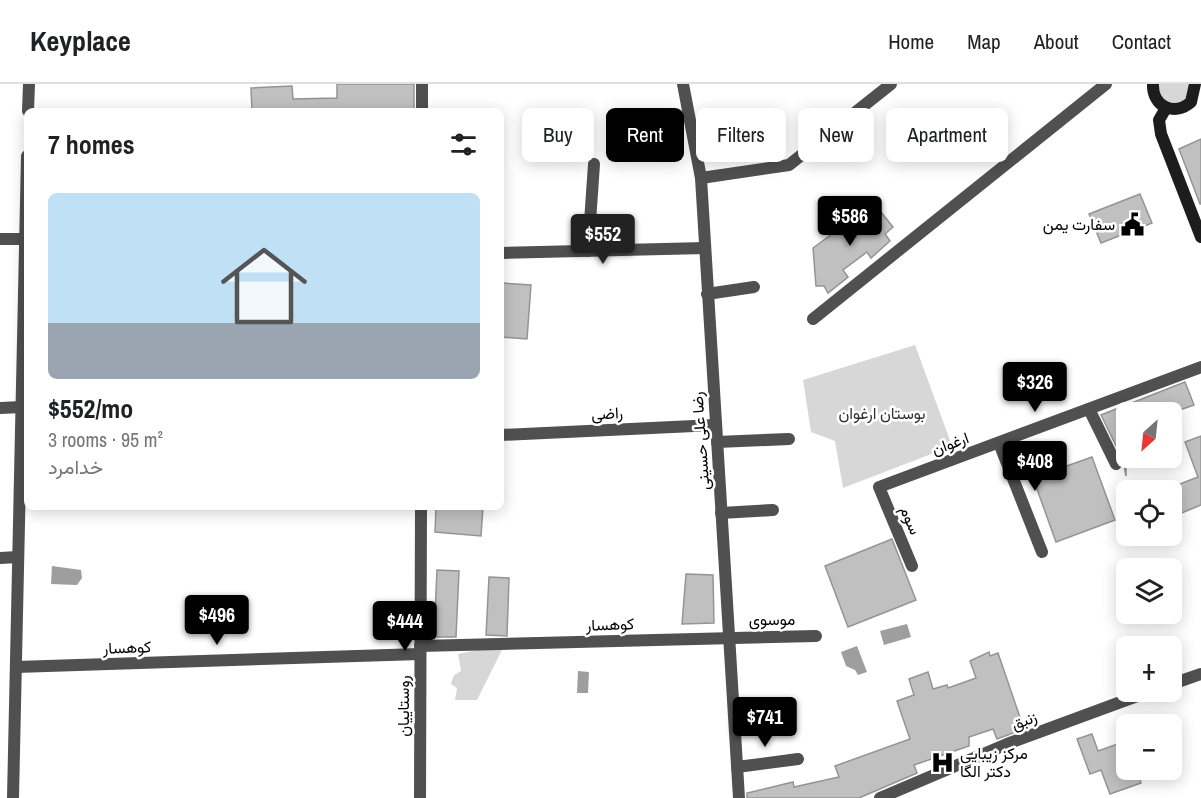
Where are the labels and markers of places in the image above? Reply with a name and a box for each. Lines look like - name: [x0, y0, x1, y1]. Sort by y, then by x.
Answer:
- pin: $586: [814, 196, 886, 247]
- public building icon: سفارت یمن: [1120, 211, 1146, 237]
- place label: سفارت یمن: [1043, 213, 1115, 235]
- pin: $552: [567, 214, 639, 265]
- pin: $326: [999, 362, 1071, 413]
- pin: $408: [999, 441, 1071, 492]
- pin: $496: [181, 595, 253, 646]
- pin: $444: [369, 601, 441, 652]
- pin: $741: [729, 697, 801, 748]
- place label: مرکز زیبایی دکتر الگا: [960, 742, 1028, 782]
- hospital icon: مرکز زیبایی دکتر الگا: [929, 749, 955, 775]

